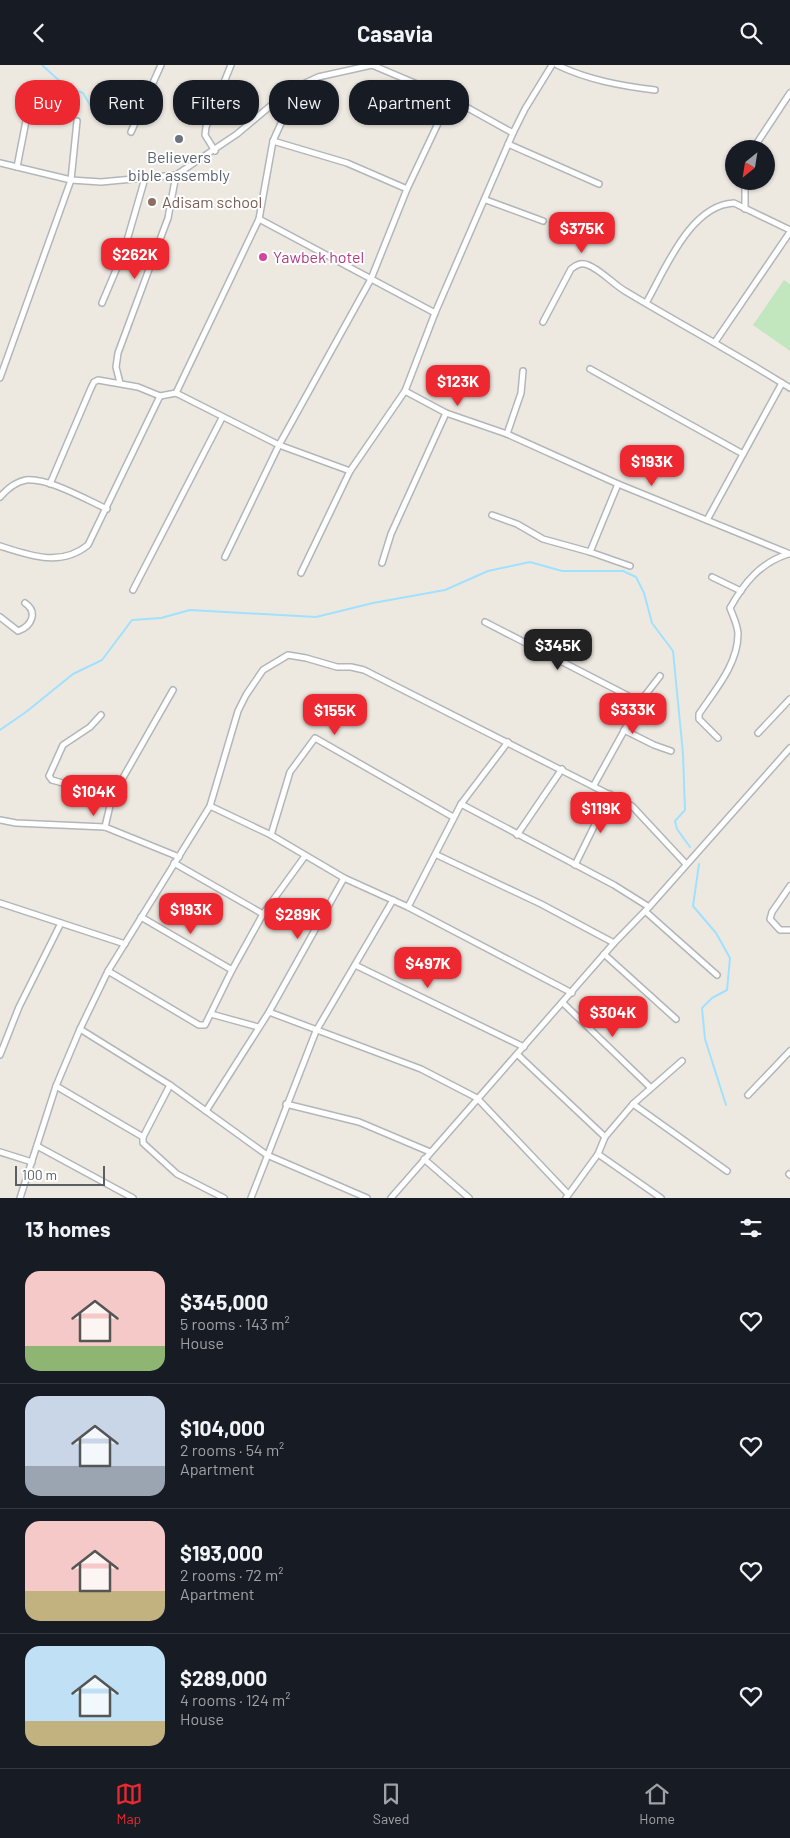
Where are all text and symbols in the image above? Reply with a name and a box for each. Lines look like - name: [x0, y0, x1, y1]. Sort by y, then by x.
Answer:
- icon: back: [25, 19, 53, 47]
- icon: search: [737, 19, 765, 47]
- text: Casavia: [357, 20, 433, 46]
- chip: Buy: [15, 80, 80, 125]
- chip: Rent: [90, 80, 163, 125]
- chip: Filters: [173, 80, 259, 125]
- chip: New: [269, 80, 339, 125]
- chip: Apartment: [349, 80, 469, 125]
- marker: Believers bible assembly: [173, 133, 185, 145]
- north arrow: [725, 140, 775, 190]
- map controls: [725, 140, 775, 190]
- place label: Believers bible assembly: [128, 147, 231, 184]
- place label: Adisam school: [162, 192, 262, 211]
- marker: Adisam school: [146, 196, 158, 208]
- pin: $375K: [547, 211, 617, 254]
- text: $375K: [560, 218, 604, 237]
- pin: $262K: [100, 237, 170, 280]
- text: $262K: [112, 244, 158, 263]
- place label: Yawbek hotel: [273, 247, 364, 266]
- marker: Yawbek hotel: [257, 251, 269, 263]
- pin: $123K: [423, 365, 493, 407]
- text: $123K: [437, 371, 479, 390]
- pin: $193K: [617, 445, 687, 487]
- text: $193K: [631, 451, 673, 470]
- pin: $345K: [523, 629, 593, 671]
- text: $345K: [535, 635, 581, 654]
- pin: $155K: [300, 693, 370, 736]
- pin: $333K: [598, 693, 668, 735]
- text: $333K: [610, 699, 656, 718]
- text: $155K: [314, 700, 356, 719]
- pin: $104K: [59, 775, 129, 817]
- text: $104K: [72, 781, 116, 800]
- pin: $119K: [566, 791, 636, 834]
- text: $119K: [581, 798, 621, 817]
- pin: $193K: [156, 893, 226, 935]
- pin: $289K: [263, 897, 333, 940]
- text: $193K: [170, 899, 212, 918]
- text: $289K: [275, 904, 321, 923]
- pin: $497K: [393, 947, 463, 989]
- text: $497K: [405, 953, 451, 972]
- pin: $304K: [578, 995, 648, 1038]
- text: $304K: [590, 1002, 636, 1021]
- scale bar: [15, 1163, 105, 1186]
- text: 100 m: [22, 1166, 57, 1183]
- icon: filters: [737, 1214, 765, 1242]
- text: 13 homes: [25, 1216, 110, 1241]
- text: $345,000: [180, 1289, 268, 1314]
- icon: home: [65, 1291, 125, 1351]
- icon: heart: [737, 1307, 765, 1335]
- text: 5 rooms · 143 m²: [180, 1314, 290, 1333]
- text: House: [180, 1333, 224, 1352]
- text: $104,000: [180, 1415, 265, 1440]
- icon: home: [65, 1416, 125, 1476]
- icon: heart: [737, 1432, 765, 1460]
- text: 2 rooms · 54 m²: [180, 1440, 284, 1459]
- text: Apartment: [180, 1459, 255, 1478]
- text: $193,000: [180, 1540, 263, 1565]
- icon: home: [65, 1541, 125, 1601]
- icon: heart: [737, 1557, 765, 1585]
- text: 2 rooms · 72 m²: [180, 1565, 283, 1584]
- text: Apartment: [180, 1584, 255, 1603]
- text: $289,000: [180, 1665, 267, 1690]
- icon: home: [65, 1666, 125, 1726]
- icon: heart: [737, 1682, 765, 1710]
- text: 4 rooms · 124 m²: [180, 1690, 291, 1709]
- text: House: [180, 1709, 224, 1728]
- tab: Map: [115, 1780, 143, 1827]
- tab: Saved: [373, 1780, 409, 1827]
- tab: Home: [639, 1780, 675, 1827]

